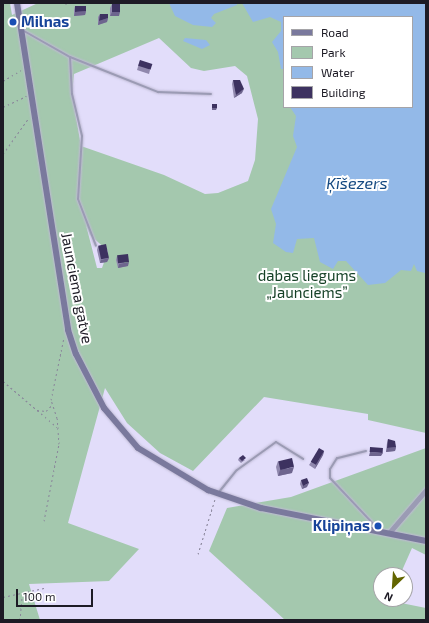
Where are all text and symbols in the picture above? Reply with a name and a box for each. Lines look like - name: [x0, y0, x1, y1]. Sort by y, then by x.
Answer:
- place label: Milnas: [21, 13, 69, 31]
- legend: [283, 16, 413, 108]
- marker: Milnas: [8, 17, 18, 27]
- text: Road: [321, 25, 349, 39]
- text: Park: [321, 45, 346, 59]
- text: Water: [321, 65, 355, 79]
- text: Building: [321, 85, 365, 99]
- water label: Ķīšezers: [326, 173, 388, 193]
- street label: Jaunciema gatve: [57, 231, 97, 345]
- park label: dabas liegums „Jaunciems”: [258, 266, 356, 301]
- place label: Klipiņas: [313, 517, 370, 535]
- marker: Klipiņas: [373, 521, 383, 531]
- north arrow: [373, 567, 413, 607]
- scale bar: [18, 581, 95, 607]
- text: 100 m: [23, 589, 55, 603]
- text: N: [382, 590, 394, 605]

